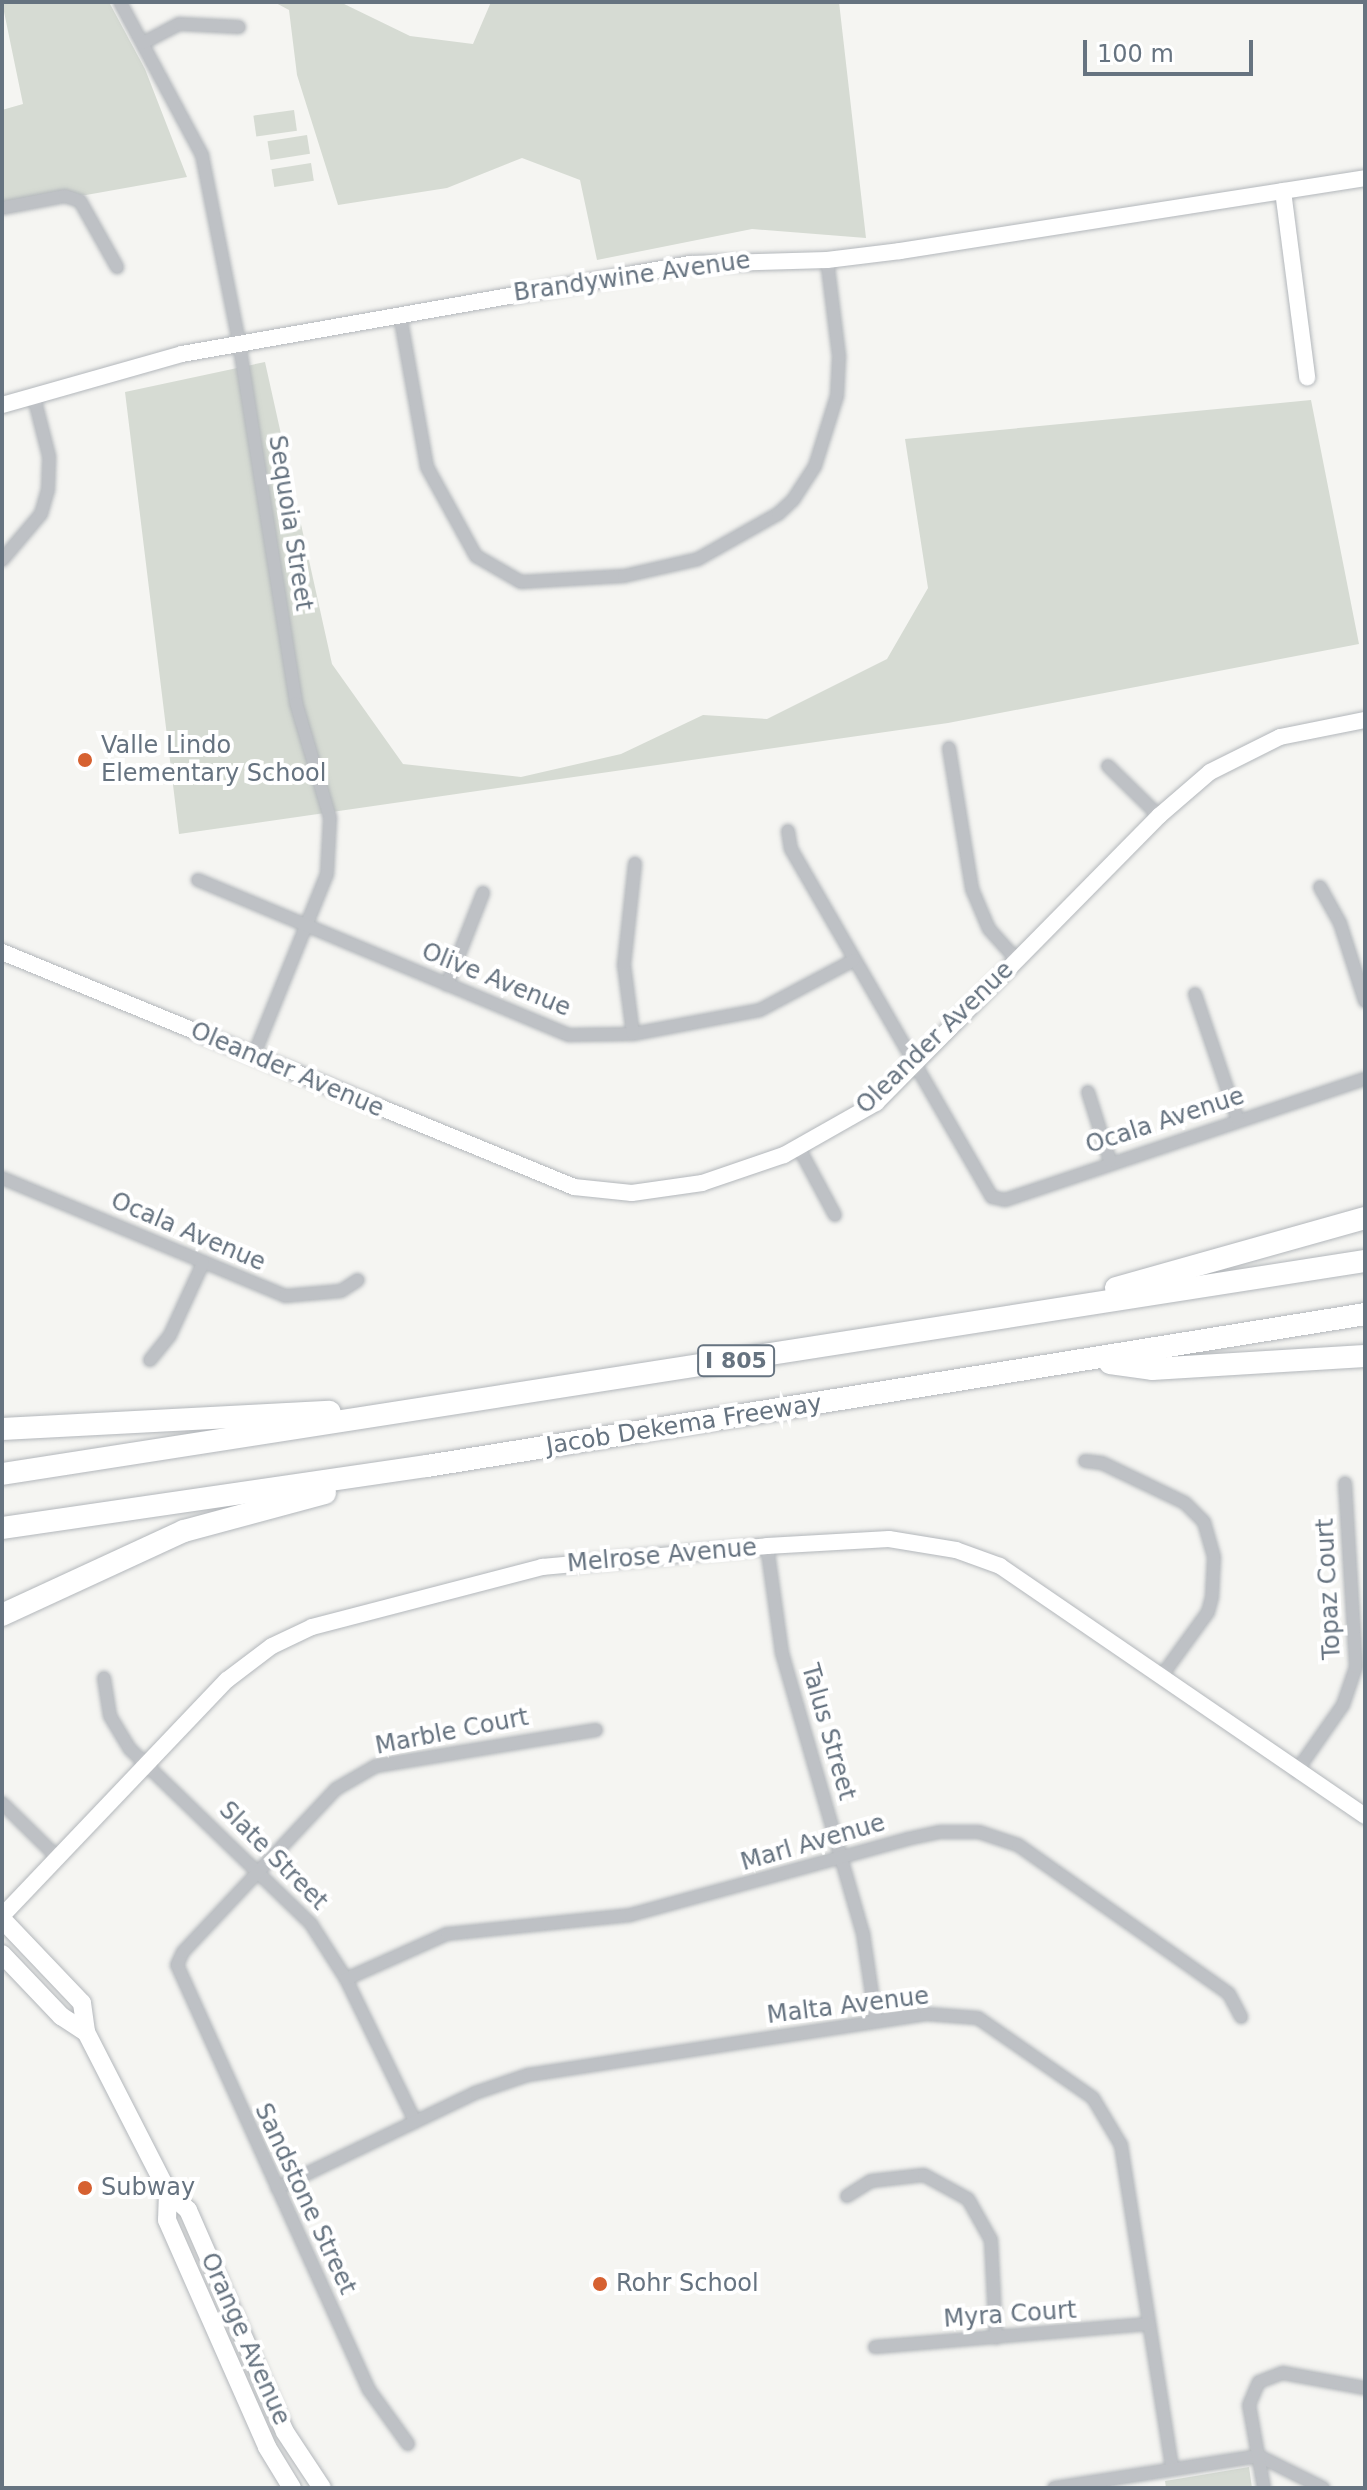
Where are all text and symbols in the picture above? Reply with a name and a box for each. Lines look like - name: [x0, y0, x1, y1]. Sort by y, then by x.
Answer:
- scale bar: [1087, 24, 1257, 74]
- text: 100 m: [1097, 40, 1174, 68]
- street label: Brandywine Avenue: [512, 246, 752, 308]
- street label: Sequoia Street: [262, 433, 318, 613]
- place label: Valle Lindo Elementary School: [101, 732, 326, 788]
- marker: Valle Lindo Elementary School: [76, 751, 94, 769]
- street label: Olive Avenue: [417, 937, 575, 1023]
- street label: Oleander Avenue: [851, 956, 1019, 1120]
- street label: Oleander Avenue: [186, 1016, 388, 1124]
- street label: Ocala Avenue: [1082, 1082, 1248, 1160]
- street label: Ocala Avenue: [106, 1187, 270, 1277]
- road number: I 805: [696, 1343, 776, 1379]
- street label: Jacob Dekema Freeway: [544, 1389, 824, 1461]
- street label: Topaz Court: [1311, 1518, 1347, 1660]
- street label: Melrose Avenue: [566, 1533, 758, 1579]
- street label: Talus Street: [795, 1661, 861, 1803]
- street label: Marble Court: [373, 1703, 531, 1761]
- street label: Slate Street: [213, 1796, 333, 1916]
- street label: Marl Avenue: [738, 1809, 888, 1877]
- street label: Malta Avenue: [765, 1982, 931, 2030]
- street label: Sandstone Street: [248, 2099, 362, 2299]
- place label: Subway: [101, 2174, 195, 2202]
- marker: Subway: [76, 2179, 94, 2197]
- street label: Orange Avenue: [194, 2248, 296, 2430]
- place label: Rohr School: [616, 2270, 759, 2298]
- marker: Rohr School: [591, 2275, 609, 2293]
- street label: Myra Court: [943, 2296, 1077, 2334]

